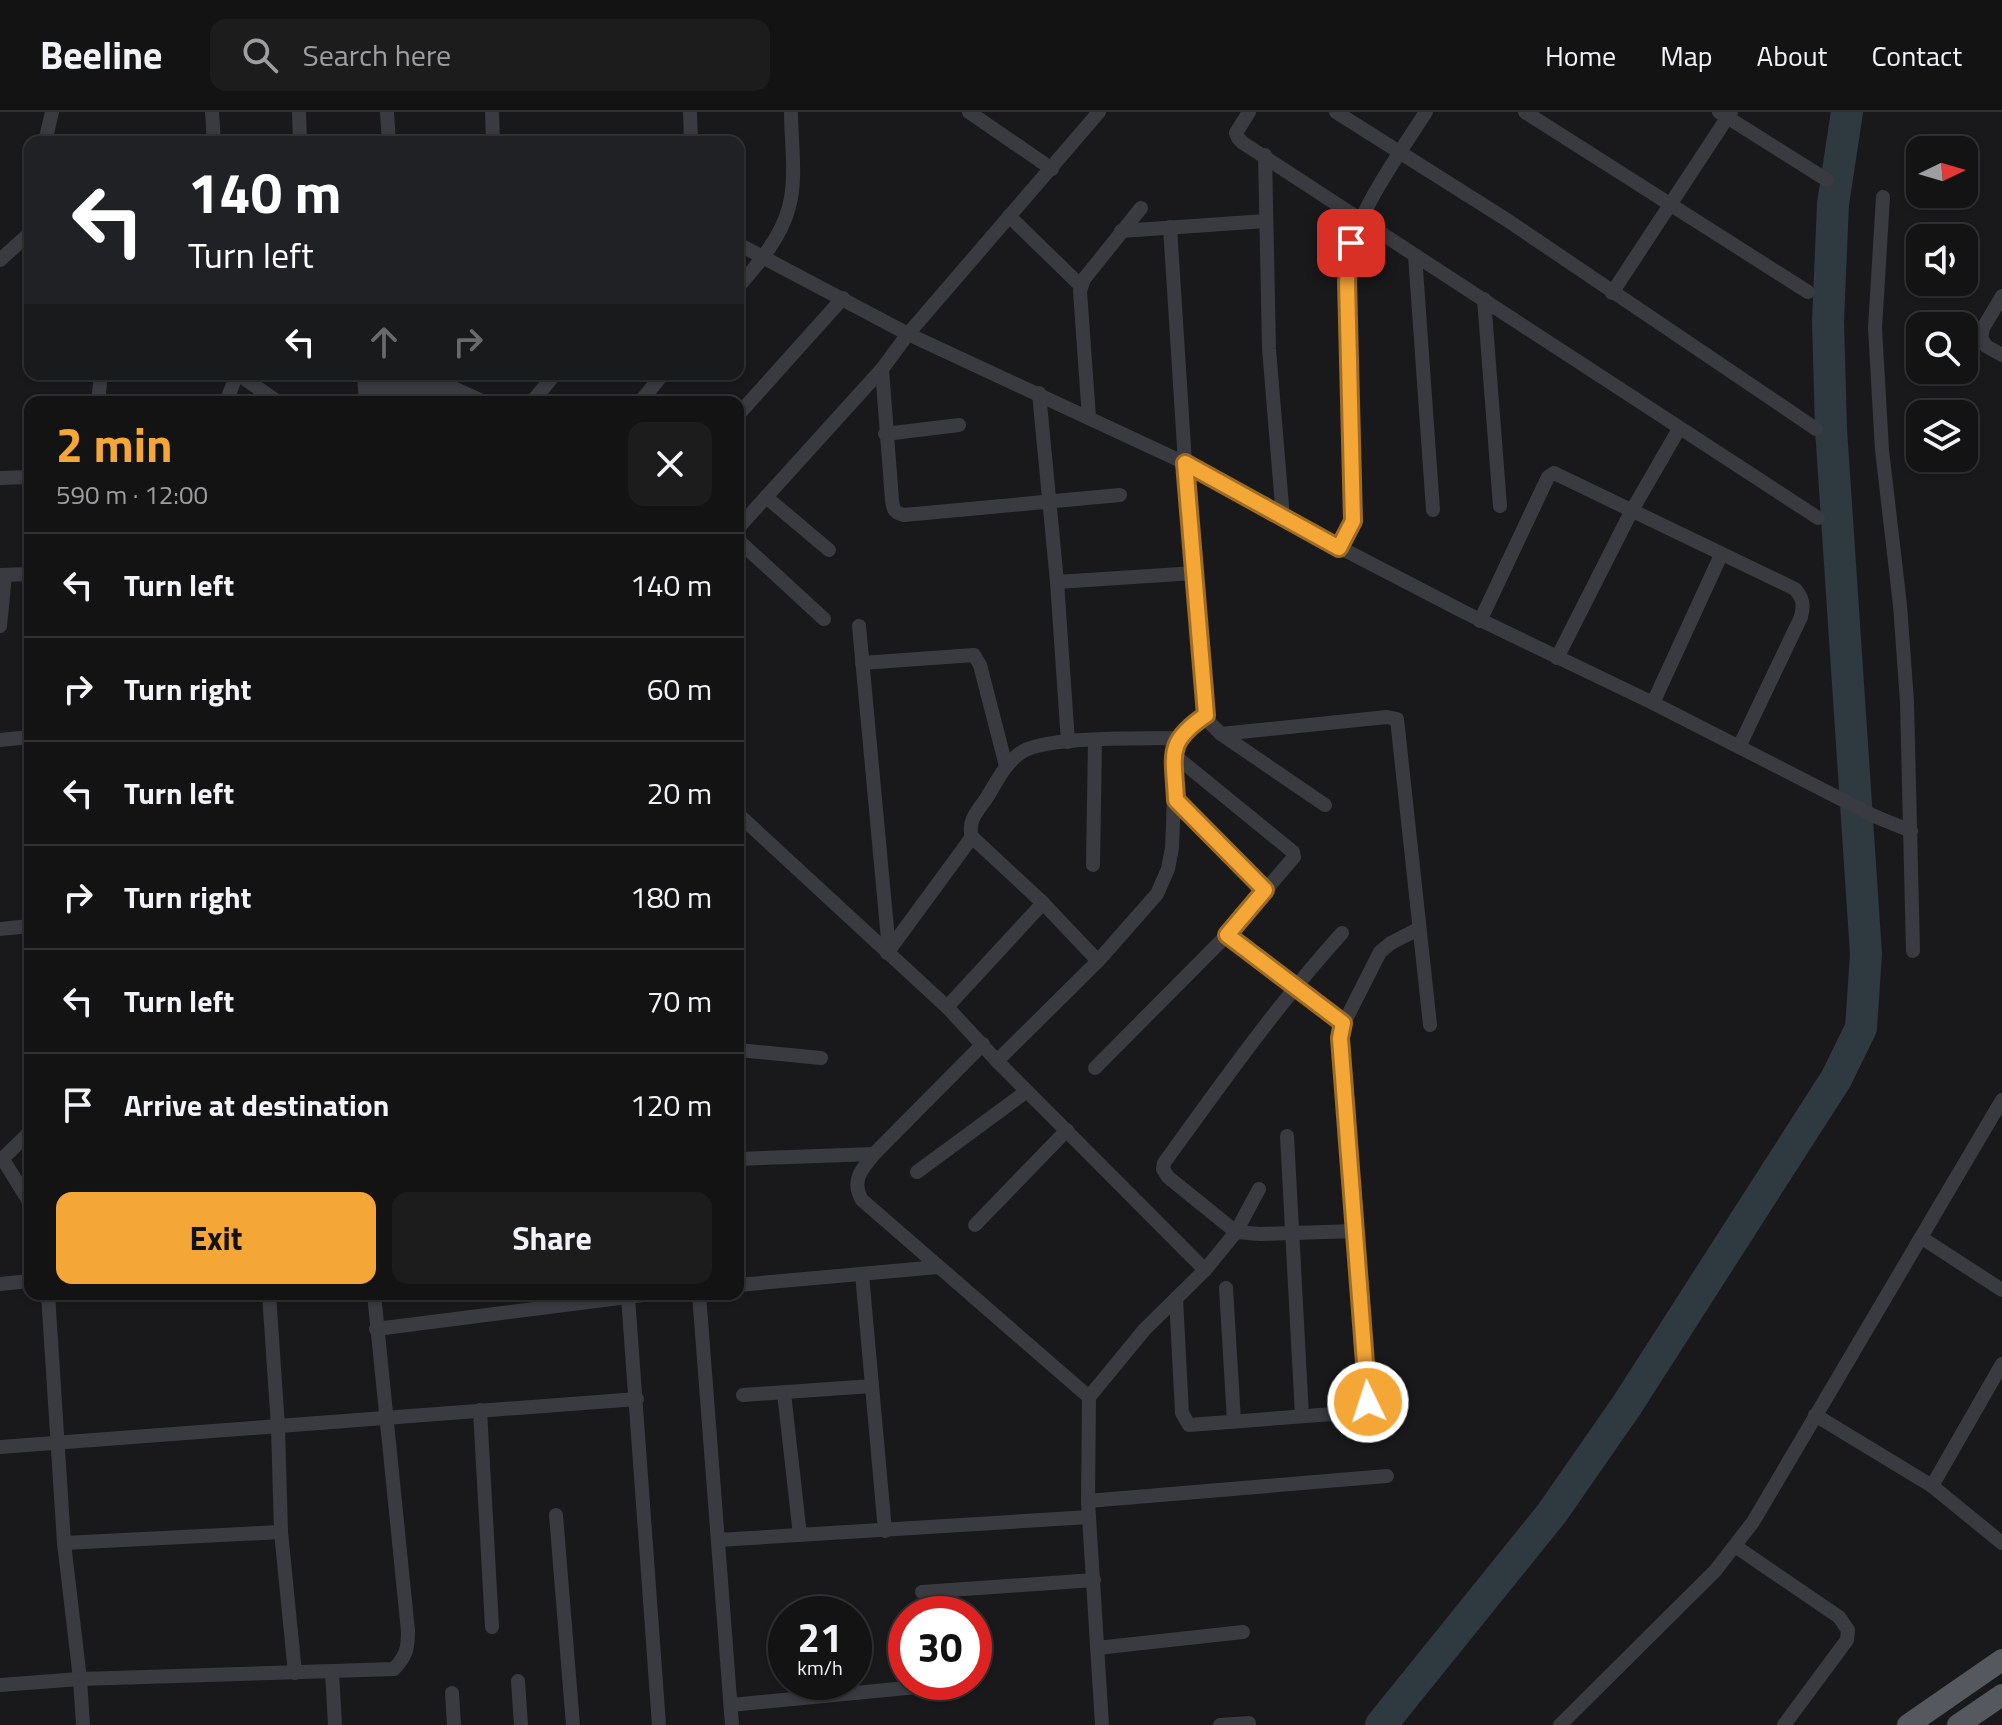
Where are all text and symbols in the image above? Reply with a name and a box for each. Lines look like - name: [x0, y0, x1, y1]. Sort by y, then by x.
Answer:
- search box: [210, 19, 770, 91]
- text: Beeline: [40, 26, 162, 84]
- text: Search here: [302, 32, 451, 78]
- icon: search: [238, 33, 282, 77]
- text: Home: [1545, 34, 1616, 77]
- text: Map: [1660, 34, 1713, 77]
- text: About: [1757, 34, 1827, 77]
- text: Contact: [1871, 34, 1962, 77]
- north arrow: [1906, 136, 1978, 208]
- map controls: [1906, 136, 1978, 472]
- text: 140 m: [188, 150, 341, 235]
- icon: left: [56, 168, 160, 272]
- pin: [1317, 209, 1385, 277]
- icon: arrive: [1329, 221, 1373, 265]
- button: sound: [1906, 224, 1978, 296]
- text: Turn left: [188, 227, 314, 282]
- button: search: [1906, 312, 1978, 384]
- icon: left: [278, 320, 322, 364]
- icon: ahead: [362, 320, 406, 364]
- icon: right: [446, 320, 490, 364]
- button: layers: [1906, 400, 1978, 472]
- text: 2 min: [56, 408, 173, 481]
- button: close: [628, 422, 712, 506]
- text: 590 m · 12:00: [56, 475, 208, 514]
- text: Turn left: [124, 562, 234, 608]
- text: 140 m: [630, 562, 712, 608]
- icon: left: [56, 563, 100, 607]
- text: Turn right: [124, 666, 252, 712]
- text: 60 m: [647, 666, 712, 712]
- icon: right: [56, 667, 100, 711]
- text: Turn left: [124, 770, 234, 816]
- text: 20 m: [647, 770, 712, 816]
- icon: left: [56, 771, 100, 815]
- text: Turn right: [124, 874, 252, 920]
- text: 180 m: [630, 874, 712, 920]
- icon: right: [56, 875, 100, 919]
- text: Turn left: [124, 978, 234, 1024]
- text: 70 m: [647, 978, 712, 1024]
- icon: left: [56, 979, 100, 1023]
- text: Arrive at destination: [124, 1082, 389, 1128]
- text: 120 m: [630, 1082, 712, 1128]
- icon: arrive: [56, 1083, 100, 1127]
- button: Exit: [56, 1192, 376, 1284]
- button: Share: [392, 1192, 712, 1284]
- position arrow: [1326, 1360, 1410, 1444]
- speed limit sign: 30: [888, 1596, 992, 1700]
- text: 21: [798, 1607, 842, 1668]
- text: km/h: [797, 1652, 843, 1683]

